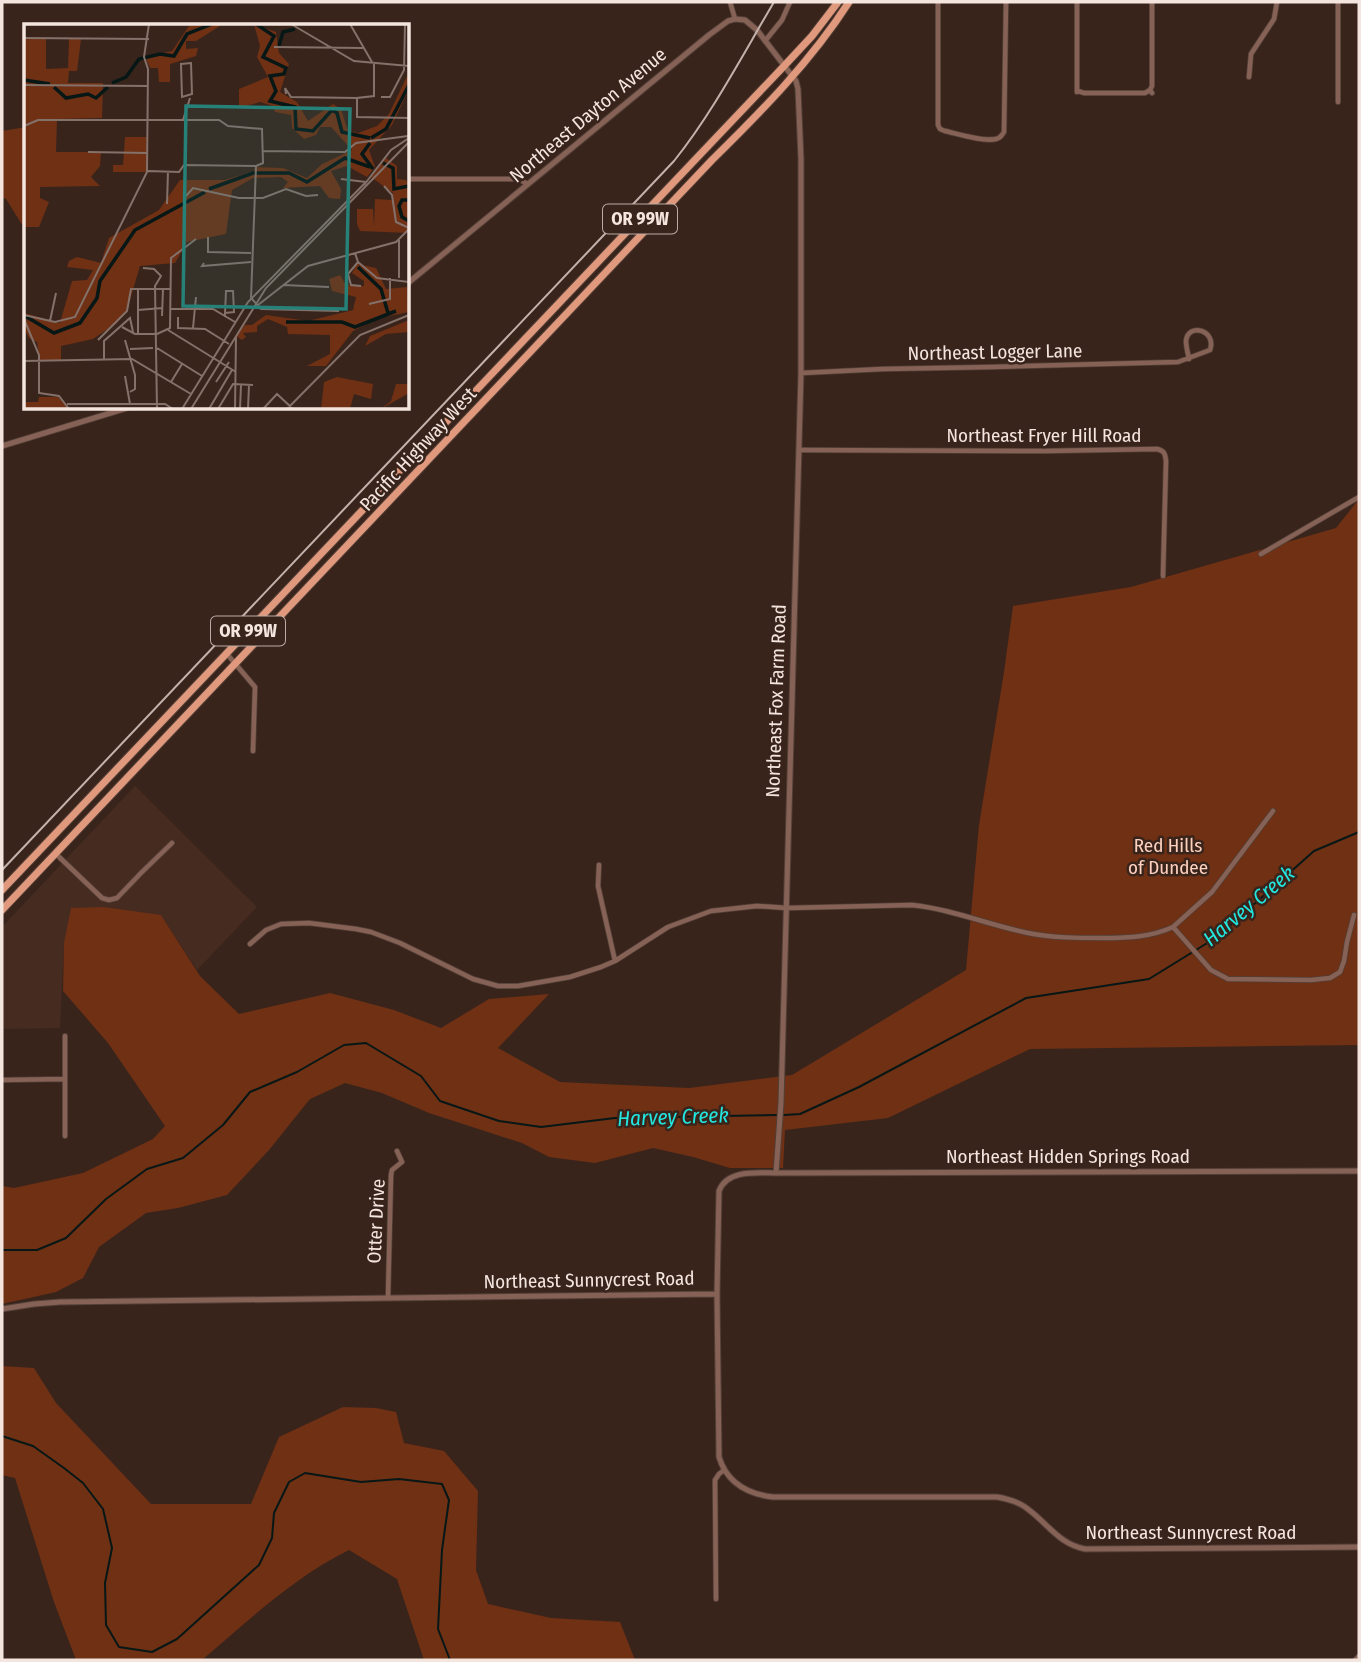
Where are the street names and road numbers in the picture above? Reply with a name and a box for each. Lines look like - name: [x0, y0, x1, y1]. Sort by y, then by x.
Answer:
- street label: Northeast Dayton Avenue: [505, 43, 671, 187]
- road number: OR 99W: [603, 204, 677, 233]
- street label: Northeast Logger Lane: [908, 339, 1082, 365]
- street label: Pacific Highway West: [355, 382, 482, 516]
- street label: Northeast Fryer Hill Road: [947, 424, 1141, 447]
- street label: Northeast Fox Farm Road: [761, 604, 791, 798]
- road number: OR 99W: [211, 616, 285, 646]
- street label: Northeast Hidden Springs Road: [946, 1145, 1190, 1168]
- street label: Otter Drive: [362, 1178, 390, 1264]
- street label: Northeast Sunnycrest Road: [483, 1267, 695, 1293]
- street label: Northeast Sunnycrest Road: [1085, 1521, 1297, 1544]

